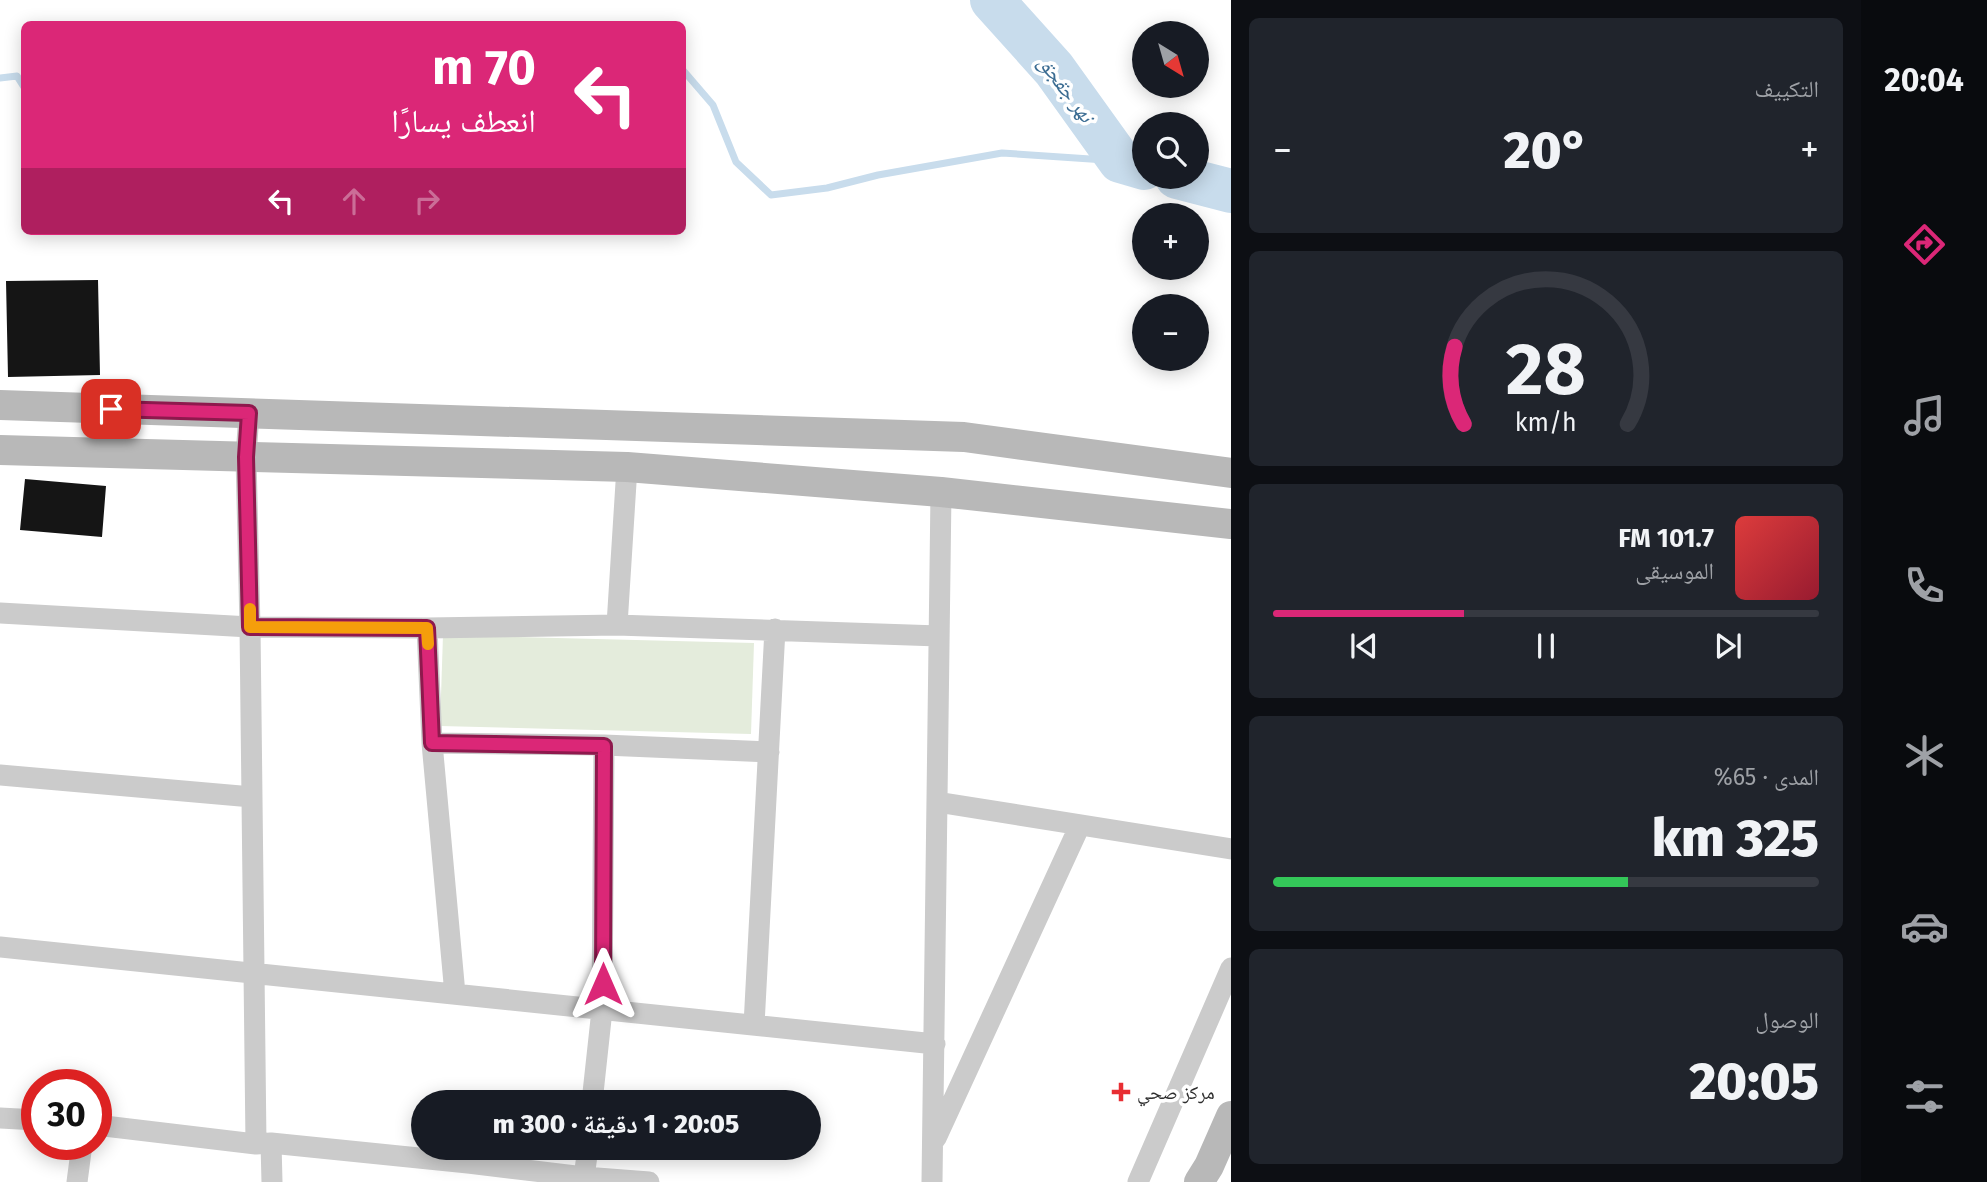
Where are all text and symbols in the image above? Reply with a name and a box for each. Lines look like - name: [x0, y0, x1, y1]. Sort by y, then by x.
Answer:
- north arrow: [1132, 21, 1209, 98]
- map controls: [1132, 21, 1209, 371]
- text: 70 m: [432, 38, 536, 97]
- icon: left: [560, 49, 651, 140]
- water label: نهر جقجق: [1033, 51, 1102, 130]
- text: 20:04: [1884, 61, 1964, 99]
- text: التكييف: [1754, 75, 1819, 103]
- text: انعطف يسارًا: [391, 102, 536, 140]
- button: search: [1132, 112, 1209, 189]
- text: 20°: [1503, 119, 1589, 182]
- text: −: [1273, 127, 1292, 173]
- text: +: [1800, 127, 1819, 173]
- icon: left: [262, 182, 300, 220]
- icon: ahead: [335, 182, 373, 220]
- icon: right: [408, 182, 446, 220]
- button: +: [1132, 203, 1209, 280]
- icon: directions: [1900, 220, 1949, 269]
- button: −: [1132, 294, 1209, 371]
- text: 28: [1506, 327, 1586, 414]
- pin: [81, 379, 141, 439]
- icon: arrive: [92, 390, 130, 428]
- icon: music: [1900, 391, 1949, 440]
- text: km/h: [1515, 408, 1577, 438]
- text: 101.7 FM: [1618, 523, 1714, 554]
- text: الموسيقى: [1635, 557, 1714, 585]
- icon: phone: [1900, 561, 1949, 610]
- icon: previous: [1345, 627, 1383, 665]
- icon: pause: [1527, 627, 1565, 665]
- icon: next: [1709, 627, 1747, 665]
- icon: climate: [1900, 731, 1949, 780]
- text: المدى · 65%: [1714, 763, 1819, 791]
- text: 325 km: [1652, 807, 1819, 870]
- icon: car: [1900, 902, 1949, 951]
- position arrow: [566, 947, 640, 1021]
- text: الوصول: [1755, 1006, 1819, 1034]
- text: 20:05: [1689, 1050, 1819, 1113]
- speed limit sign: 30: [21, 1069, 112, 1160]
- icon: filters: [1900, 1072, 1949, 1121]
- place label: مركز صحي: [1137, 1081, 1215, 1107]
- marker: مركز صحي: [1111, 1082, 1131, 1102]
- text: 20:05 · 1 دقيقة · 300 m: [493, 1109, 739, 1140]

